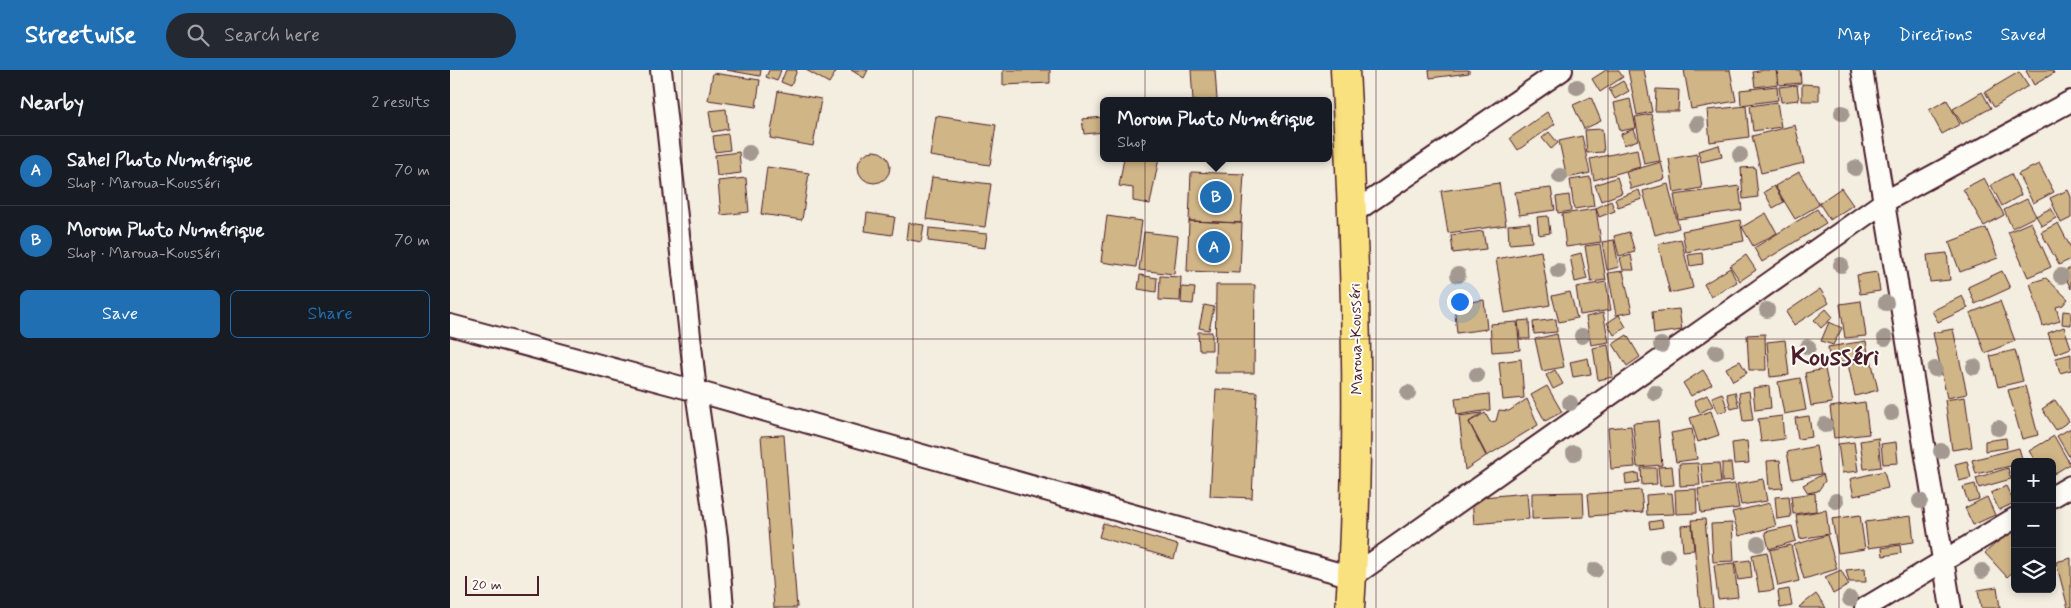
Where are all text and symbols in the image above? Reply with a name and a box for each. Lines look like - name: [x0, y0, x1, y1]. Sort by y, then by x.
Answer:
- search box: [166, 13, 516, 58]
- text: Streetwise: [25, 20, 136, 51]
- icon: search: [184, 21, 212, 49]
- text: Search here: [224, 23, 320, 48]
- text: Map: [1838, 23, 1871, 47]
- text: Directions: [1899, 23, 1973, 47]
- text: Saved: [2001, 23, 2046, 47]
- text: Nearby: [20, 89, 84, 117]
- text: 2 results: [372, 92, 430, 113]
- popup: [1100, 97, 1332, 162]
- text: Morom Photo Numérique: [1117, 107, 1315, 132]
- text: Shop: [1117, 132, 1147, 153]
- text: Sahel Photo Numérique: [67, 148, 252, 173]
- text: A: [31, 160, 41, 181]
- text: 70 m: [394, 160, 430, 181]
- text: Shop · Maroua-Kousséri: [67, 173, 220, 194]
- pin: B: [1200, 178, 1232, 216]
- text: Morom Photo Numérique: [67, 218, 264, 243]
- pin: A: [1198, 228, 1230, 266]
- text: B: [31, 230, 41, 251]
- text: 70 m: [394, 230, 430, 251]
- text: Shop · Maroua-Kousséri: [67, 243, 220, 264]
- street label: Maroua-Kousséri: [1345, 283, 1368, 395]
- your location: [1447, 289, 1473, 315]
- button: Save: [20, 290, 220, 338]
- button: Share: [230, 290, 430, 338]
- district label: Kousséri: [1791, 341, 1879, 375]
- map controls: [2011, 458, 2056, 593]
- button: +: [2011, 458, 2056, 503]
- button: −: [2011, 503, 2056, 548]
- button: layers: [2011, 548, 2056, 593]
- scale bar: [465, 573, 539, 596]
- text: 20 m: [472, 576, 502, 594]

